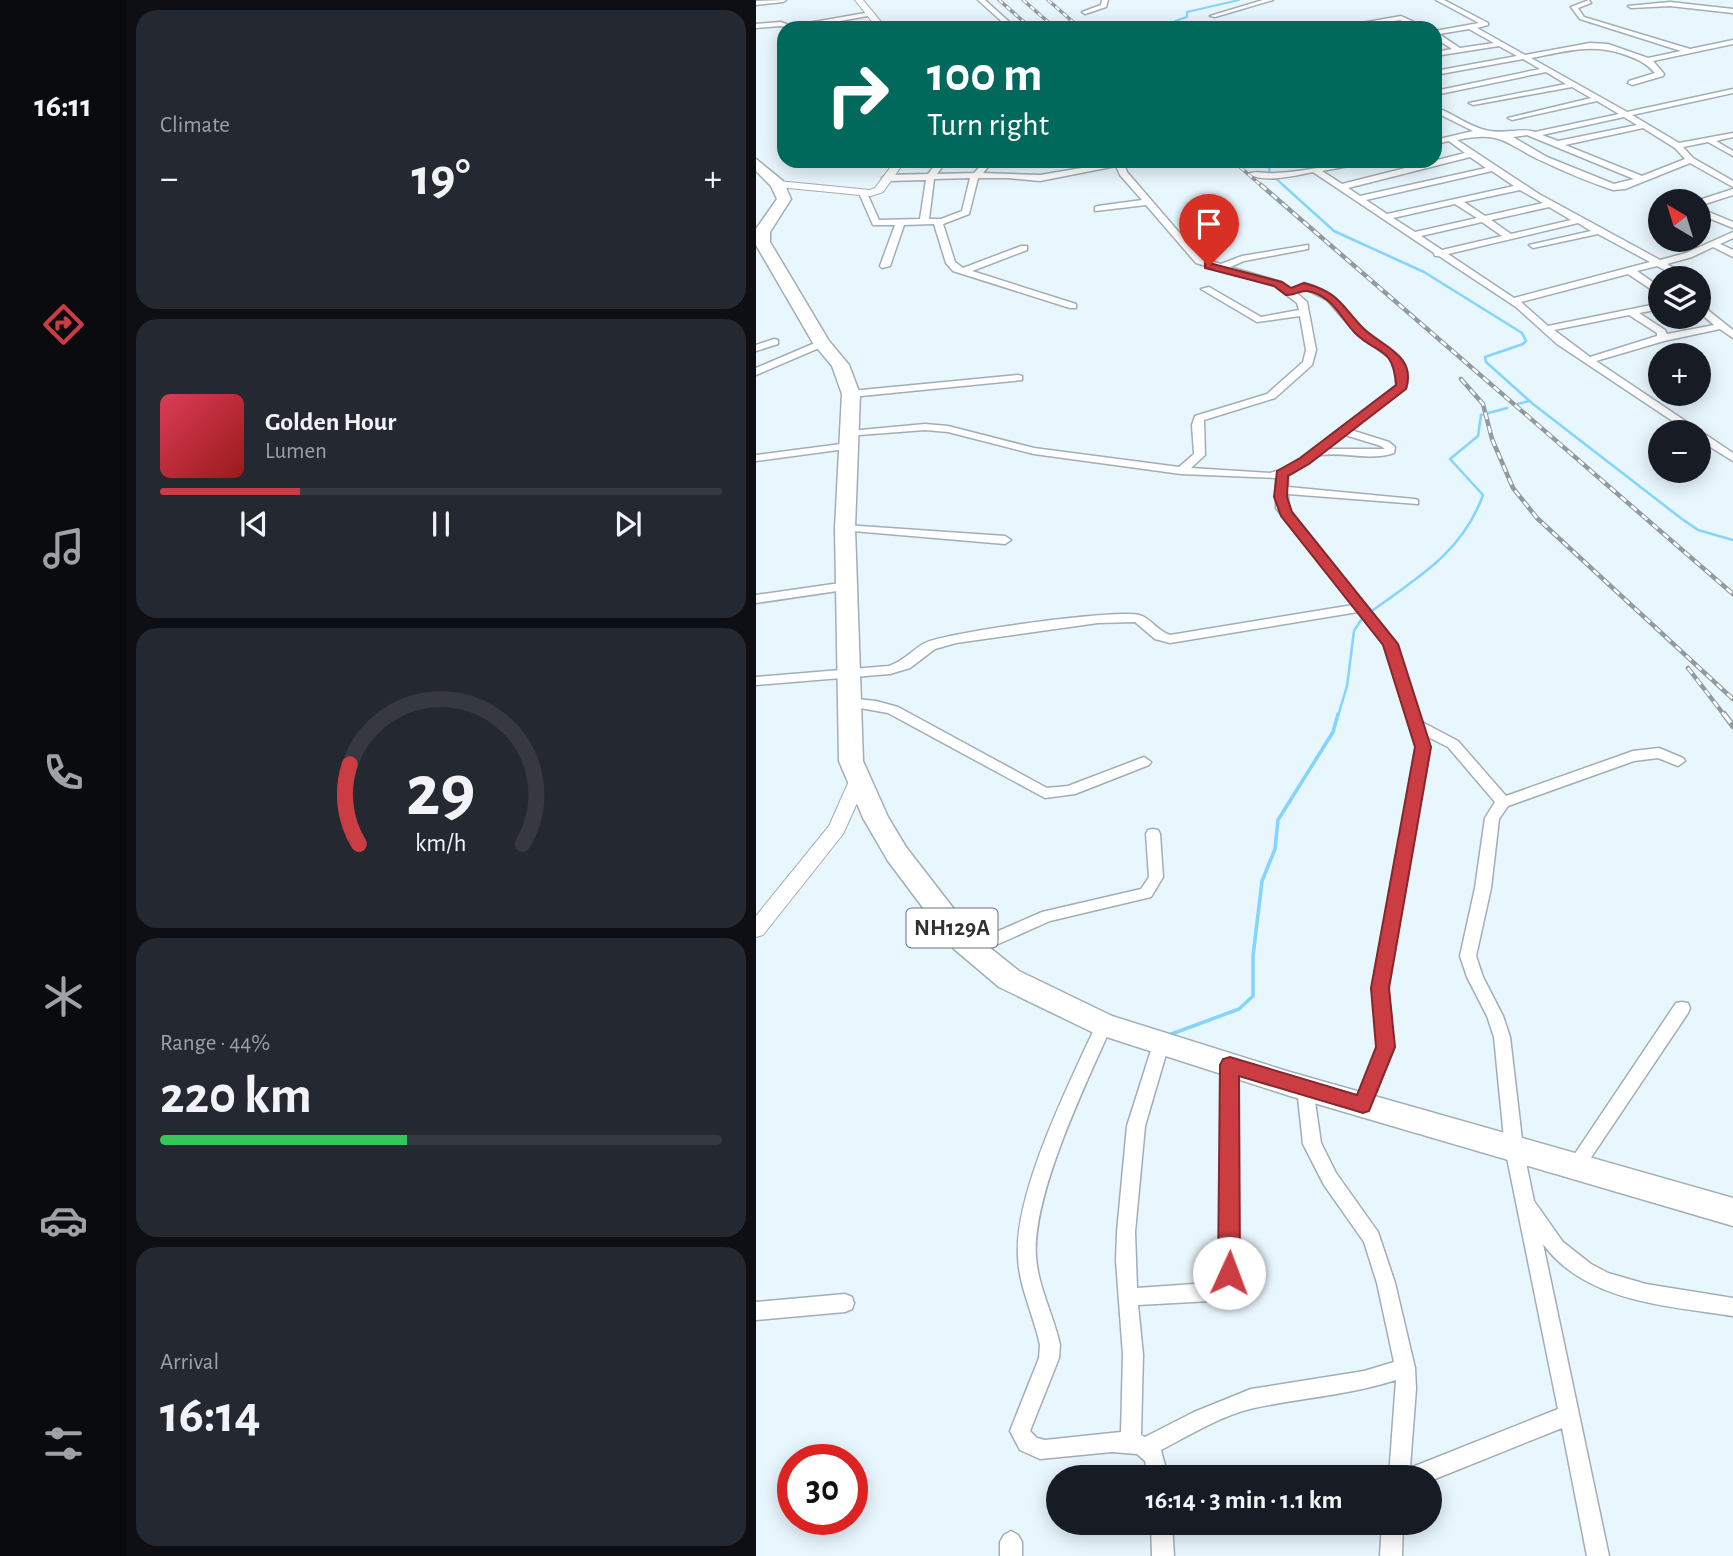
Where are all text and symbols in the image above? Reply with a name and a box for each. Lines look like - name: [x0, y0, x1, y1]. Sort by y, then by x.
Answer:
- icon: right: [812, 49, 903, 140]
- text: 100 m: [927, 51, 1043, 100]
- text: 16:11: [34, 90, 92, 122]
- text: Turn right: [927, 109, 1049, 141]
- text: Climate: [160, 114, 230, 137]
- text: 19°: [411, 152, 471, 204]
- text: −: [160, 160, 178, 198]
- text: +: [704, 160, 722, 198]
- north arrow: [1648, 189, 1712, 252]
- map controls: [1648, 189, 1711, 483]
- pin: [1179, 194, 1239, 266]
- icon: arrive: [1190, 205, 1228, 243]
- button: layers: [1648, 266, 1711, 329]
- icon: directions: [39, 300, 88, 349]
- button: +: [1648, 343, 1711, 406]
- text: Golden Hour: [265, 409, 396, 435]
- button: −: [1648, 420, 1711, 483]
- text: Lumen: [265, 440, 327, 463]
- icon: previous: [235, 505, 273, 543]
- icon: pause: [422, 505, 460, 543]
- icon: next: [609, 505, 647, 543]
- icon: music: [39, 524, 88, 573]
- icon: phone: [39, 748, 88, 797]
- text: 29: [406, 756, 476, 829]
- text: km/h: [415, 831, 467, 856]
- road number: NH129A: [906, 909, 998, 948]
- icon: climate: [39, 972, 88, 1021]
- text: Range · 44%: [160, 1032, 270, 1055]
- text: 220 km: [160, 1070, 312, 1122]
- icon: car: [39, 1196, 88, 1245]
- position arrow: [1192, 1236, 1266, 1310]
- text: Arrival: [160, 1351, 219, 1374]
- text: 16:14: [160, 1389, 261, 1441]
- icon: filters: [39, 1419, 88, 1468]
- speed limit sign: 30: [777, 1444, 868, 1535]
- text: 16:14 · 3 min · 1.1 km: [1145, 1487, 1343, 1513]

